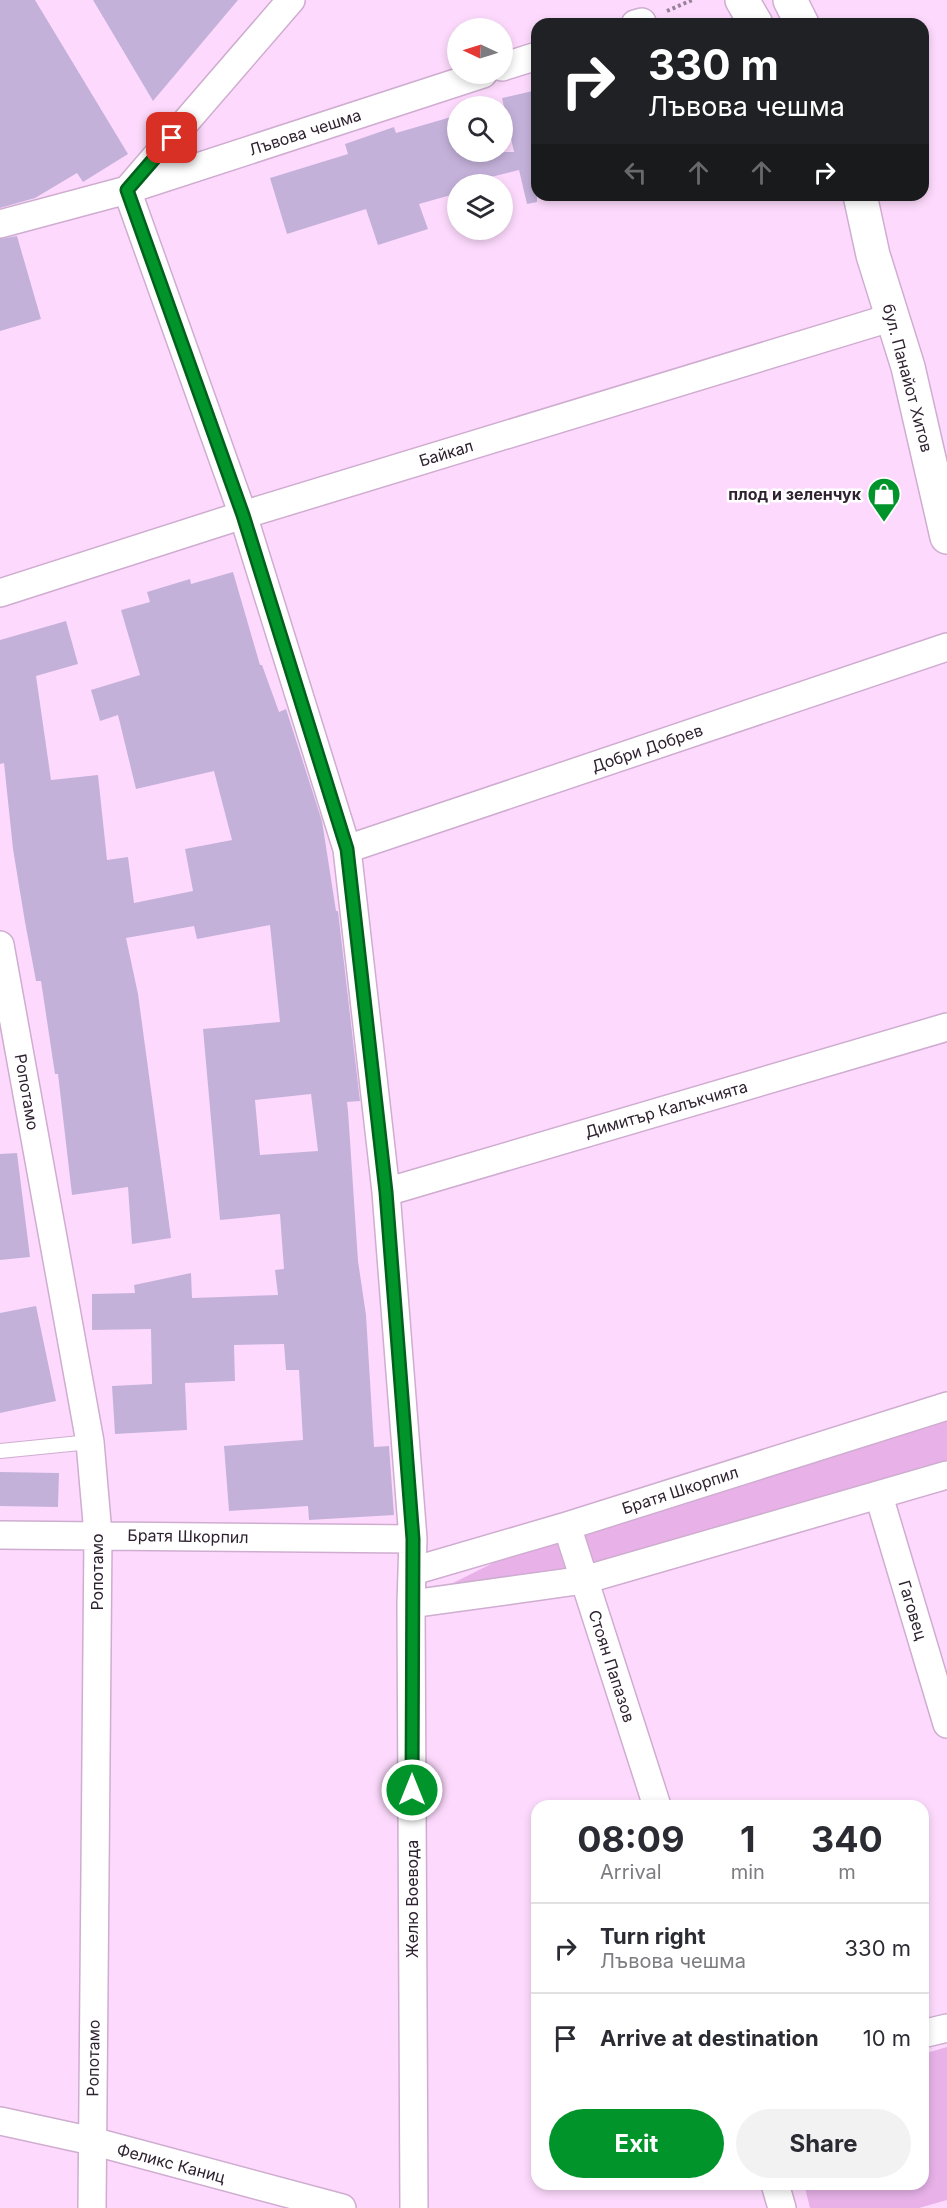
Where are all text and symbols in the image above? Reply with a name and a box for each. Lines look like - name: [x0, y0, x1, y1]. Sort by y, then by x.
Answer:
- north arrow: [447, 18, 513, 84]
- map controls: [447, 18, 513, 240]
- text: 330 m: [648, 39, 779, 90]
- icon: right: [549, 42, 627, 120]
- text: Лъвова чешма: [648, 90, 845, 123]
- button: search: [447, 96, 513, 162]
- street label: Лъвова чешма: [246, 104, 364, 160]
- pin: [146, 112, 197, 163]
- icon: arrive: [155, 121, 188, 154]
- icon: left: [619, 156, 652, 189]
- icon: ahead: [682, 156, 715, 189]
- icon: ahead: [745, 156, 778, 189]
- icon: right: [808, 156, 841, 189]
- button: layers: [447, 174, 513, 240]
- street label: бул. Панайот Хитов: [879, 302, 937, 454]
- street label: Байкал: [416, 435, 476, 471]
- shop icon: плод и зеленчук: [866, 476, 902, 523]
- place label: плод и зеленчук: [728, 484, 862, 504]
- street label: Добри Добрев: [589, 720, 705, 776]
- street label: Ропотамо: [10, 1052, 44, 1132]
- street label: Димитър Калъкчията: [582, 1076, 750, 1142]
- street label: Братя Шкорпил: [619, 1462, 741, 1518]
- street label: Братя Шкорпил: [127, 1525, 249, 1547]
- street label: Ропотамо: [87, 1533, 107, 1611]
- street label: Гаговец: [894, 1578, 932, 1643]
- street label: Стоян Папазов: [584, 1607, 640, 1725]
- position arrow: [380, 1758, 444, 1822]
- text: 08:09: [577, 1817, 685, 1861]
- text: 1: [740, 1817, 756, 1861]
- text: 340: [811, 1817, 883, 1861]
- street label: Желю Воевода: [402, 1840, 422, 1958]
- text: Arrival: [600, 1860, 662, 1884]
- text: min: [731, 1860, 765, 1884]
- text: m: [838, 1860, 856, 1884]
- text: Turn right: [600, 1923, 706, 1949]
- icon: right: [549, 1932, 582, 1965]
- text: 330 m: [844, 1935, 911, 1961]
- text: Лъвова чешма: [600, 1949, 746, 1973]
- street label: Ропотамо: [82, 2019, 104, 2097]
- icon: arrive: [549, 2022, 582, 2055]
- text: Arrive at destination: [600, 2025, 819, 2051]
- text: 10 m: [863, 2025, 911, 2051]
- button: Exit: [549, 2109, 724, 2178]
- button: Share: [736, 2109, 911, 2178]
- street label: Феликс Каниц: [115, 2139, 228, 2187]

